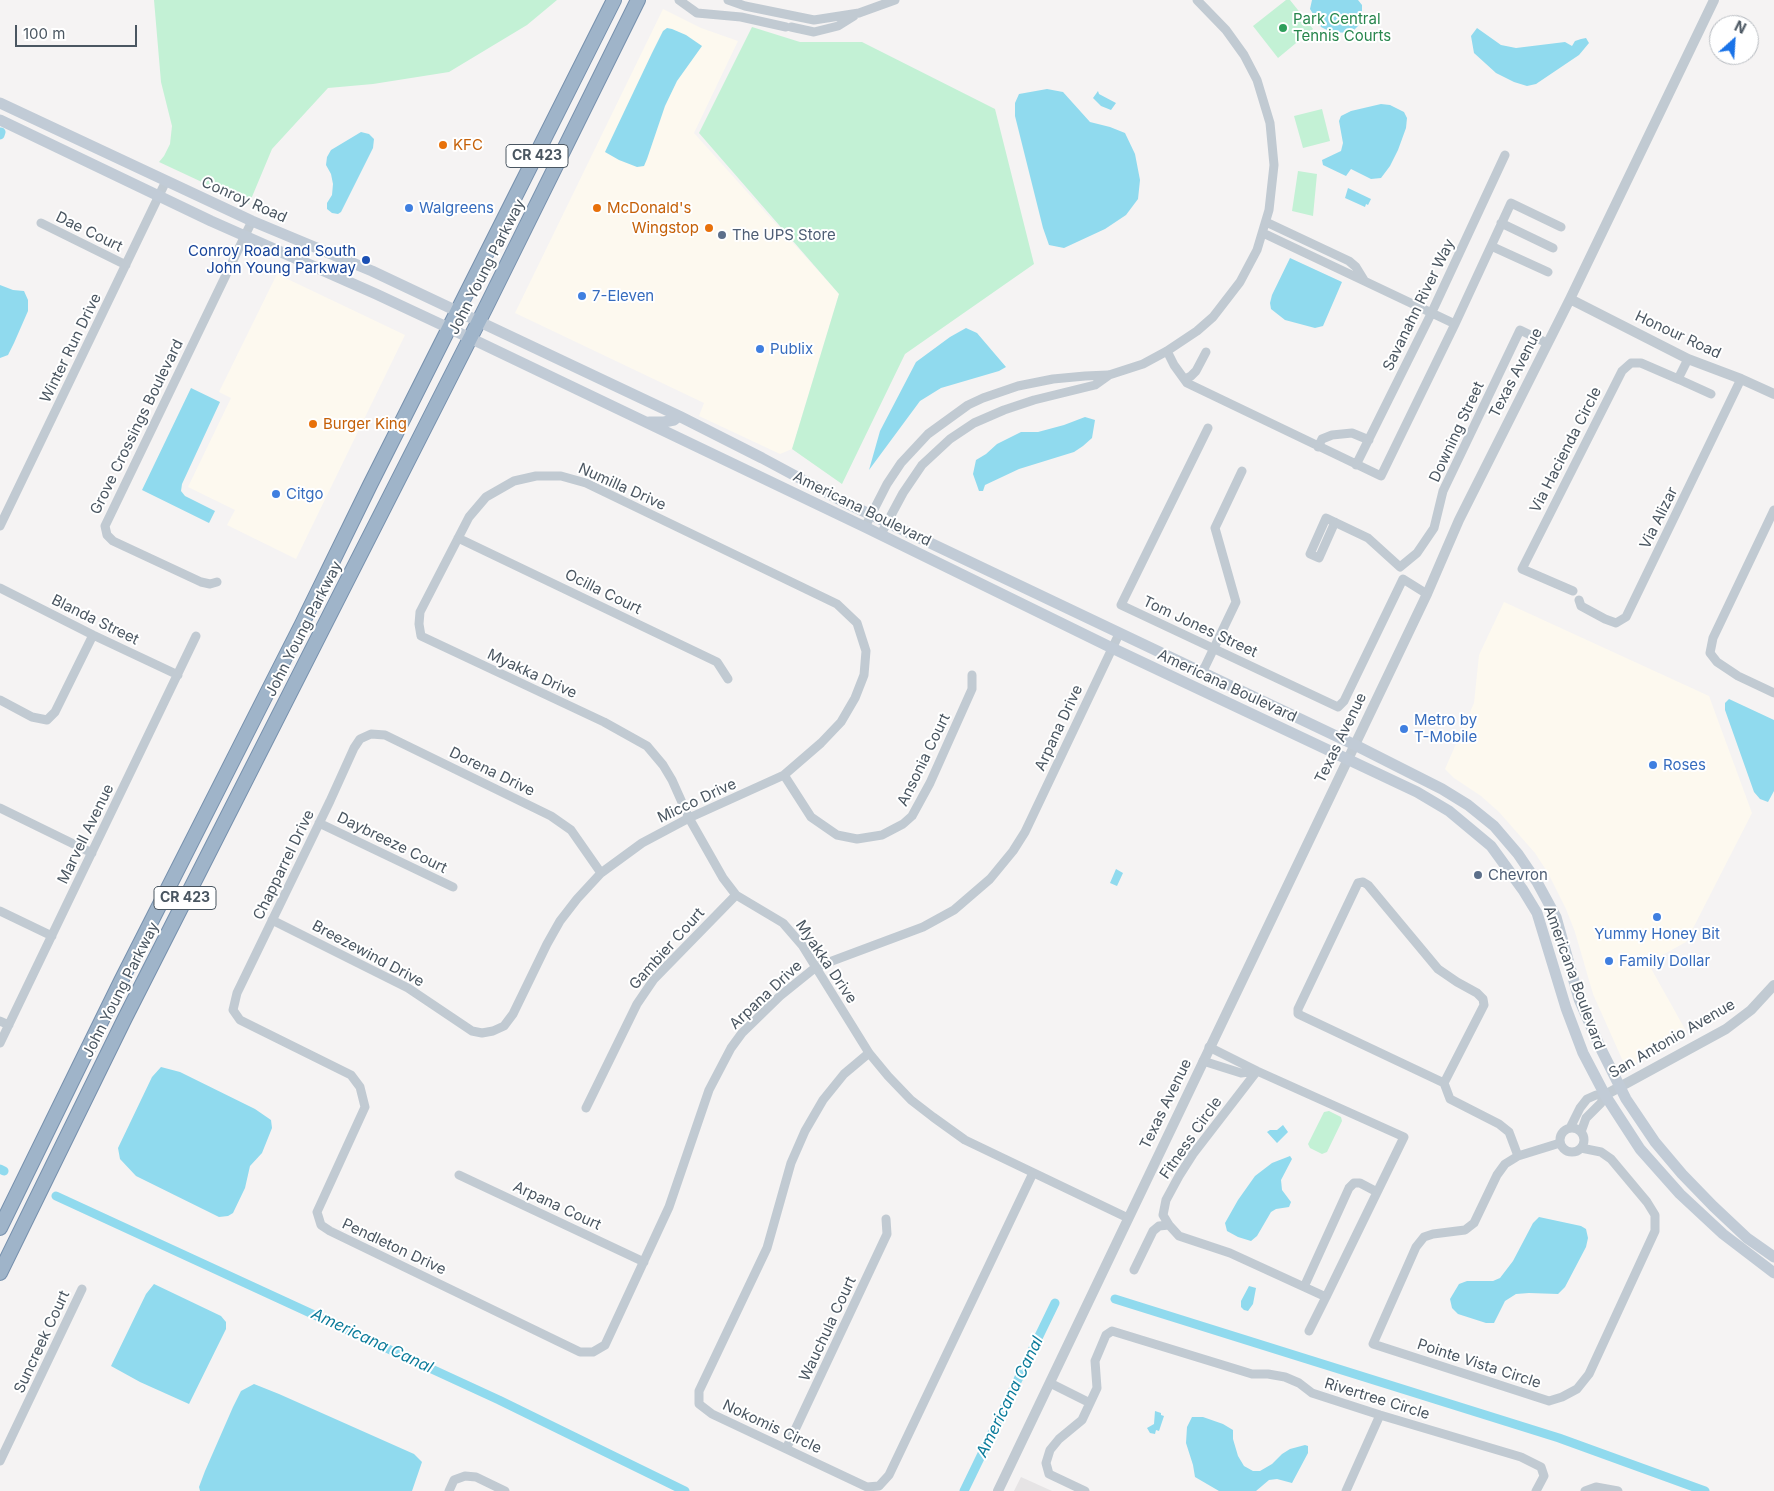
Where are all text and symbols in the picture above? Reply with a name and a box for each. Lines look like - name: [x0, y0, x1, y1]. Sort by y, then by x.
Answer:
- place label: Park Central Tennis Courts: [1293, 10, 1391, 45]
- scale bar: [18, 15, 140, 47]
- north arrow: [1709, 15, 1759, 65]
- text: N: [1732, 17, 1749, 37]
- marker: Park Central Tennis Courts: [1277, 22, 1289, 34]
- text: 100 m: [23, 24, 65, 43]
- place label: KFC: [453, 136, 483, 154]
- marker: KFC: [437, 139, 449, 151]
- road number: CR 423: [506, 144, 568, 168]
- street label: Conroy Road: [198, 173, 290, 227]
- street label: John Young Parkway: [445, 196, 529, 338]
- place label: Walgreens: [419, 199, 494, 217]
- place label: McDonald's: [607, 199, 691, 217]
- marker: Walgreens: [403, 202, 415, 214]
- marker: McDonald's: [591, 202, 603, 214]
- street label: Dae Court: [53, 208, 125, 256]
- place label: Wingstop: [632, 219, 699, 237]
- marker: Wingstop: [703, 222, 715, 234]
- place label: The UPS Store: [732, 226, 836, 244]
- marker: The UPS Store: [716, 229, 728, 241]
- street label: Savanahn River Way: [1379, 236, 1459, 374]
- place label: Conroy Road and South John Young Parkway: [188, 242, 356, 277]
- marker: Conroy Road and South John Young Parkway: [360, 254, 372, 266]
- place label: 7-Eleven: [592, 287, 654, 305]
- street label: Winter Run Drive: [37, 290, 105, 406]
- marker: 7-Eleven: [576, 290, 588, 302]
- street label: Honour Road: [1632, 307, 1724, 363]
- street label: Texas Avenue: [1486, 325, 1546, 421]
- street label: Grove Crossings Boulevard: [87, 337, 187, 517]
- place label: Publix: [770, 340, 813, 358]
- marker: Publix: [754, 343, 766, 355]
- street label: Downing Street: [1426, 379, 1488, 485]
- street label: Via Hacienda Circle: [1526, 384, 1606, 516]
- place label: Burger King: [323, 415, 407, 433]
- marker: Burger King: [307, 418, 319, 430]
- street label: Numilla Drive: [575, 460, 669, 514]
- street label: Americana Boulevard: [790, 468, 934, 550]
- street label: Via Alizar: [1636, 484, 1682, 552]
- place label: Citgo: [286, 485, 324, 503]
- marker: Citgo: [270, 488, 282, 500]
- street label: John Young Parkway: [262, 558, 346, 700]
- street label: Ocilla Court: [562, 566, 644, 618]
- street label: Blanda Street: [48, 591, 142, 649]
- street label: Tom Jones Street: [1140, 593, 1260, 661]
- street label: Myakka Drive: [484, 645, 580, 703]
- street label: Americana Boulevard: [1155, 646, 1299, 726]
- street label: Arpana Drive: [1031, 682, 1087, 774]
- street label: Texas Avenue: [1311, 690, 1371, 786]
- street label: Ansonia Court: [894, 711, 954, 809]
- place label: Metro by T-Mobile: [1414, 711, 1477, 746]
- marker: Metro by T-Mobile: [1398, 723, 1410, 735]
- street label: Dorena Drive: [446, 744, 538, 800]
- place label: Roses: [1663, 756, 1706, 774]
- marker: Roses: [1647, 759, 1659, 771]
- street label: Micco Drive: [655, 775, 739, 827]
- street label: Marvell Avenue: [54, 781, 118, 887]
- street label: Chapparrel Drive: [250, 807, 318, 923]
- street label: Daybreeze Court: [334, 809, 450, 877]
- place label: Chevron: [1488, 866, 1548, 884]
- marker: Chevron: [1472, 869, 1484, 881]
- road number: CR 423: [154, 886, 216, 910]
- street label: Gambier Court: [626, 904, 708, 994]
- street label: Americana Boulevard: [1540, 904, 1608, 1052]
- marker: Yummy Honey Bit: [1651, 911, 1663, 923]
- street label: Breezewind Drive: [309, 917, 427, 991]
- street label: Myakka Drive: [791, 917, 861, 1007]
- street label: John Young Parkway: [79, 919, 163, 1061]
- place label: Yummy Honey Bit: [1594, 925, 1720, 943]
- place label: Family Dollar: [1619, 952, 1710, 970]
- marker: Family Dollar: [1603, 955, 1615, 967]
- street label: Arpana Drive: [726, 957, 806, 1033]
- street label: San Antonio Avenue: [1606, 996, 1738, 1082]
- street label: Texas Avenue: [1136, 1056, 1196, 1152]
- street label: Fitness Circle: [1156, 1094, 1226, 1182]
- street label: Arpana Court: [510, 1178, 604, 1234]
- street label: Pendleton Drive: [339, 1215, 449, 1279]
- street label: Wauchula Court: [796, 1274, 860, 1384]
- street label: Suncreek Court: [10, 1288, 74, 1396]
- water label: Americana Canal: [308, 1304, 436, 1378]
- water label: Americana Canal: [972, 1334, 1048, 1460]
- street label: Pointe Vista Circle: [1415, 1335, 1543, 1393]
- street label: Rivertree Circle: [1322, 1374, 1432, 1424]
- street label: Nokomis Circle: [720, 1396, 824, 1458]

